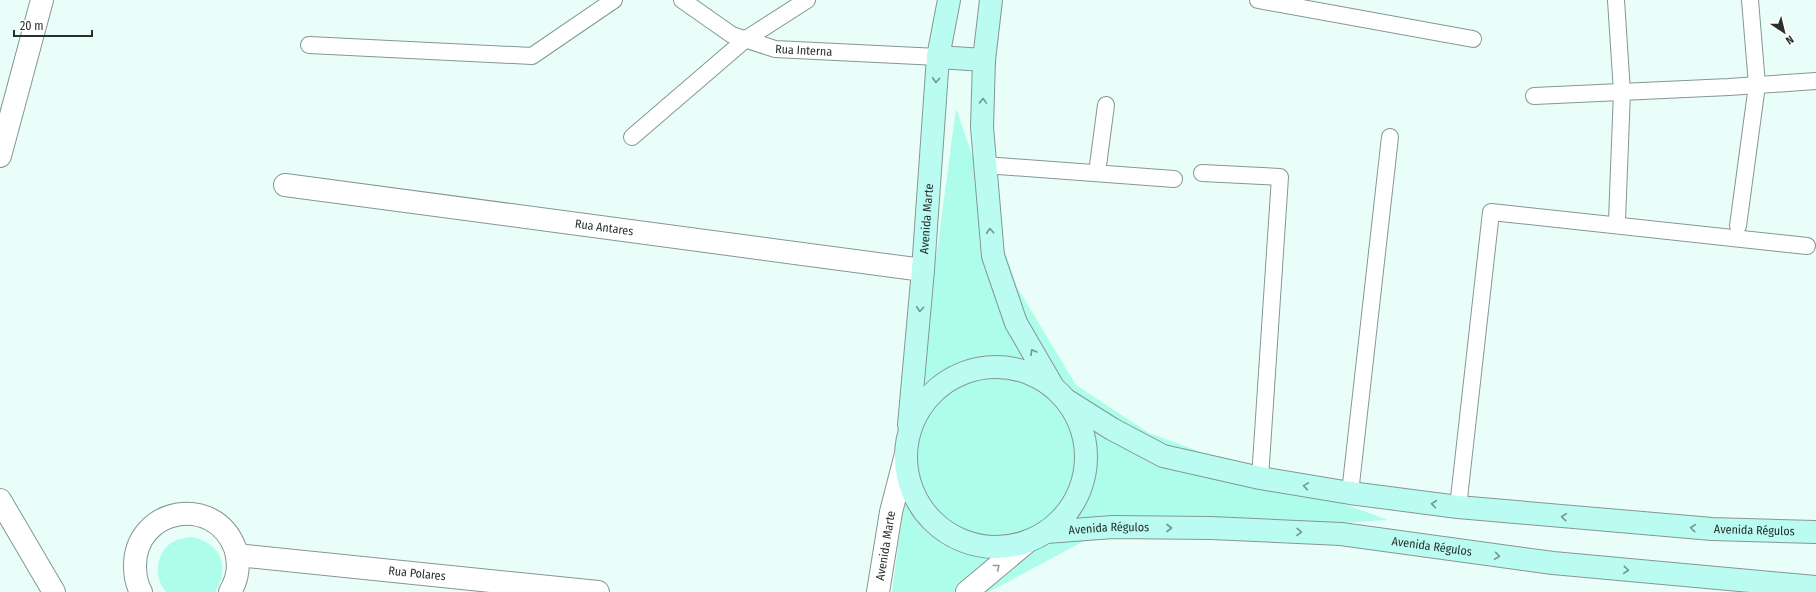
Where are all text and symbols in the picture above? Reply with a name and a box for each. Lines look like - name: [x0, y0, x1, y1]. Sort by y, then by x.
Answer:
- scale bar: [14, 12, 92, 38]
- north arrow: [1764, 12, 1804, 52]
- text: 20 m: [20, 19, 44, 33]
- text: N: [1783, 33, 1796, 47]
- street label: Rua Interna: [775, 42, 833, 59]
- one-way arrow: [932, 77, 941, 83]
- one-way arrow: [979, 98, 987, 104]
- street label: Avenida Marte: [917, 183, 936, 254]
- street label: Rua Antares: [574, 217, 634, 238]
- one-way arrow: [986, 228, 995, 234]
- one-way arrow: [916, 306, 925, 312]
- one-way arrow: [1030, 349, 1037, 356]
- one-way arrow: [1302, 482, 1309, 491]
- one-way arrow: [1431, 500, 1437, 509]
- street label: Avenida Marte: [873, 510, 898, 581]
- one-way arrow: [1561, 512, 1567, 521]
- street label: Avenida Régulos: [1068, 520, 1149, 537]
- street label: Avenida Régulos: [1714, 522, 1795, 538]
- one-way arrow: [1690, 523, 1696, 532]
- one-way arrow: [1166, 524, 1172, 532]
- one-way arrow: [1296, 528, 1302, 536]
- street label: Avenida Régulos: [1391, 534, 1473, 559]
- one-way arrow: [1494, 551, 1500, 560]
- street label: Rua Polares: [388, 564, 446, 583]
- one-way arrow: [992, 564, 999, 571]
- one-way arrow: [1623, 565, 1629, 574]

